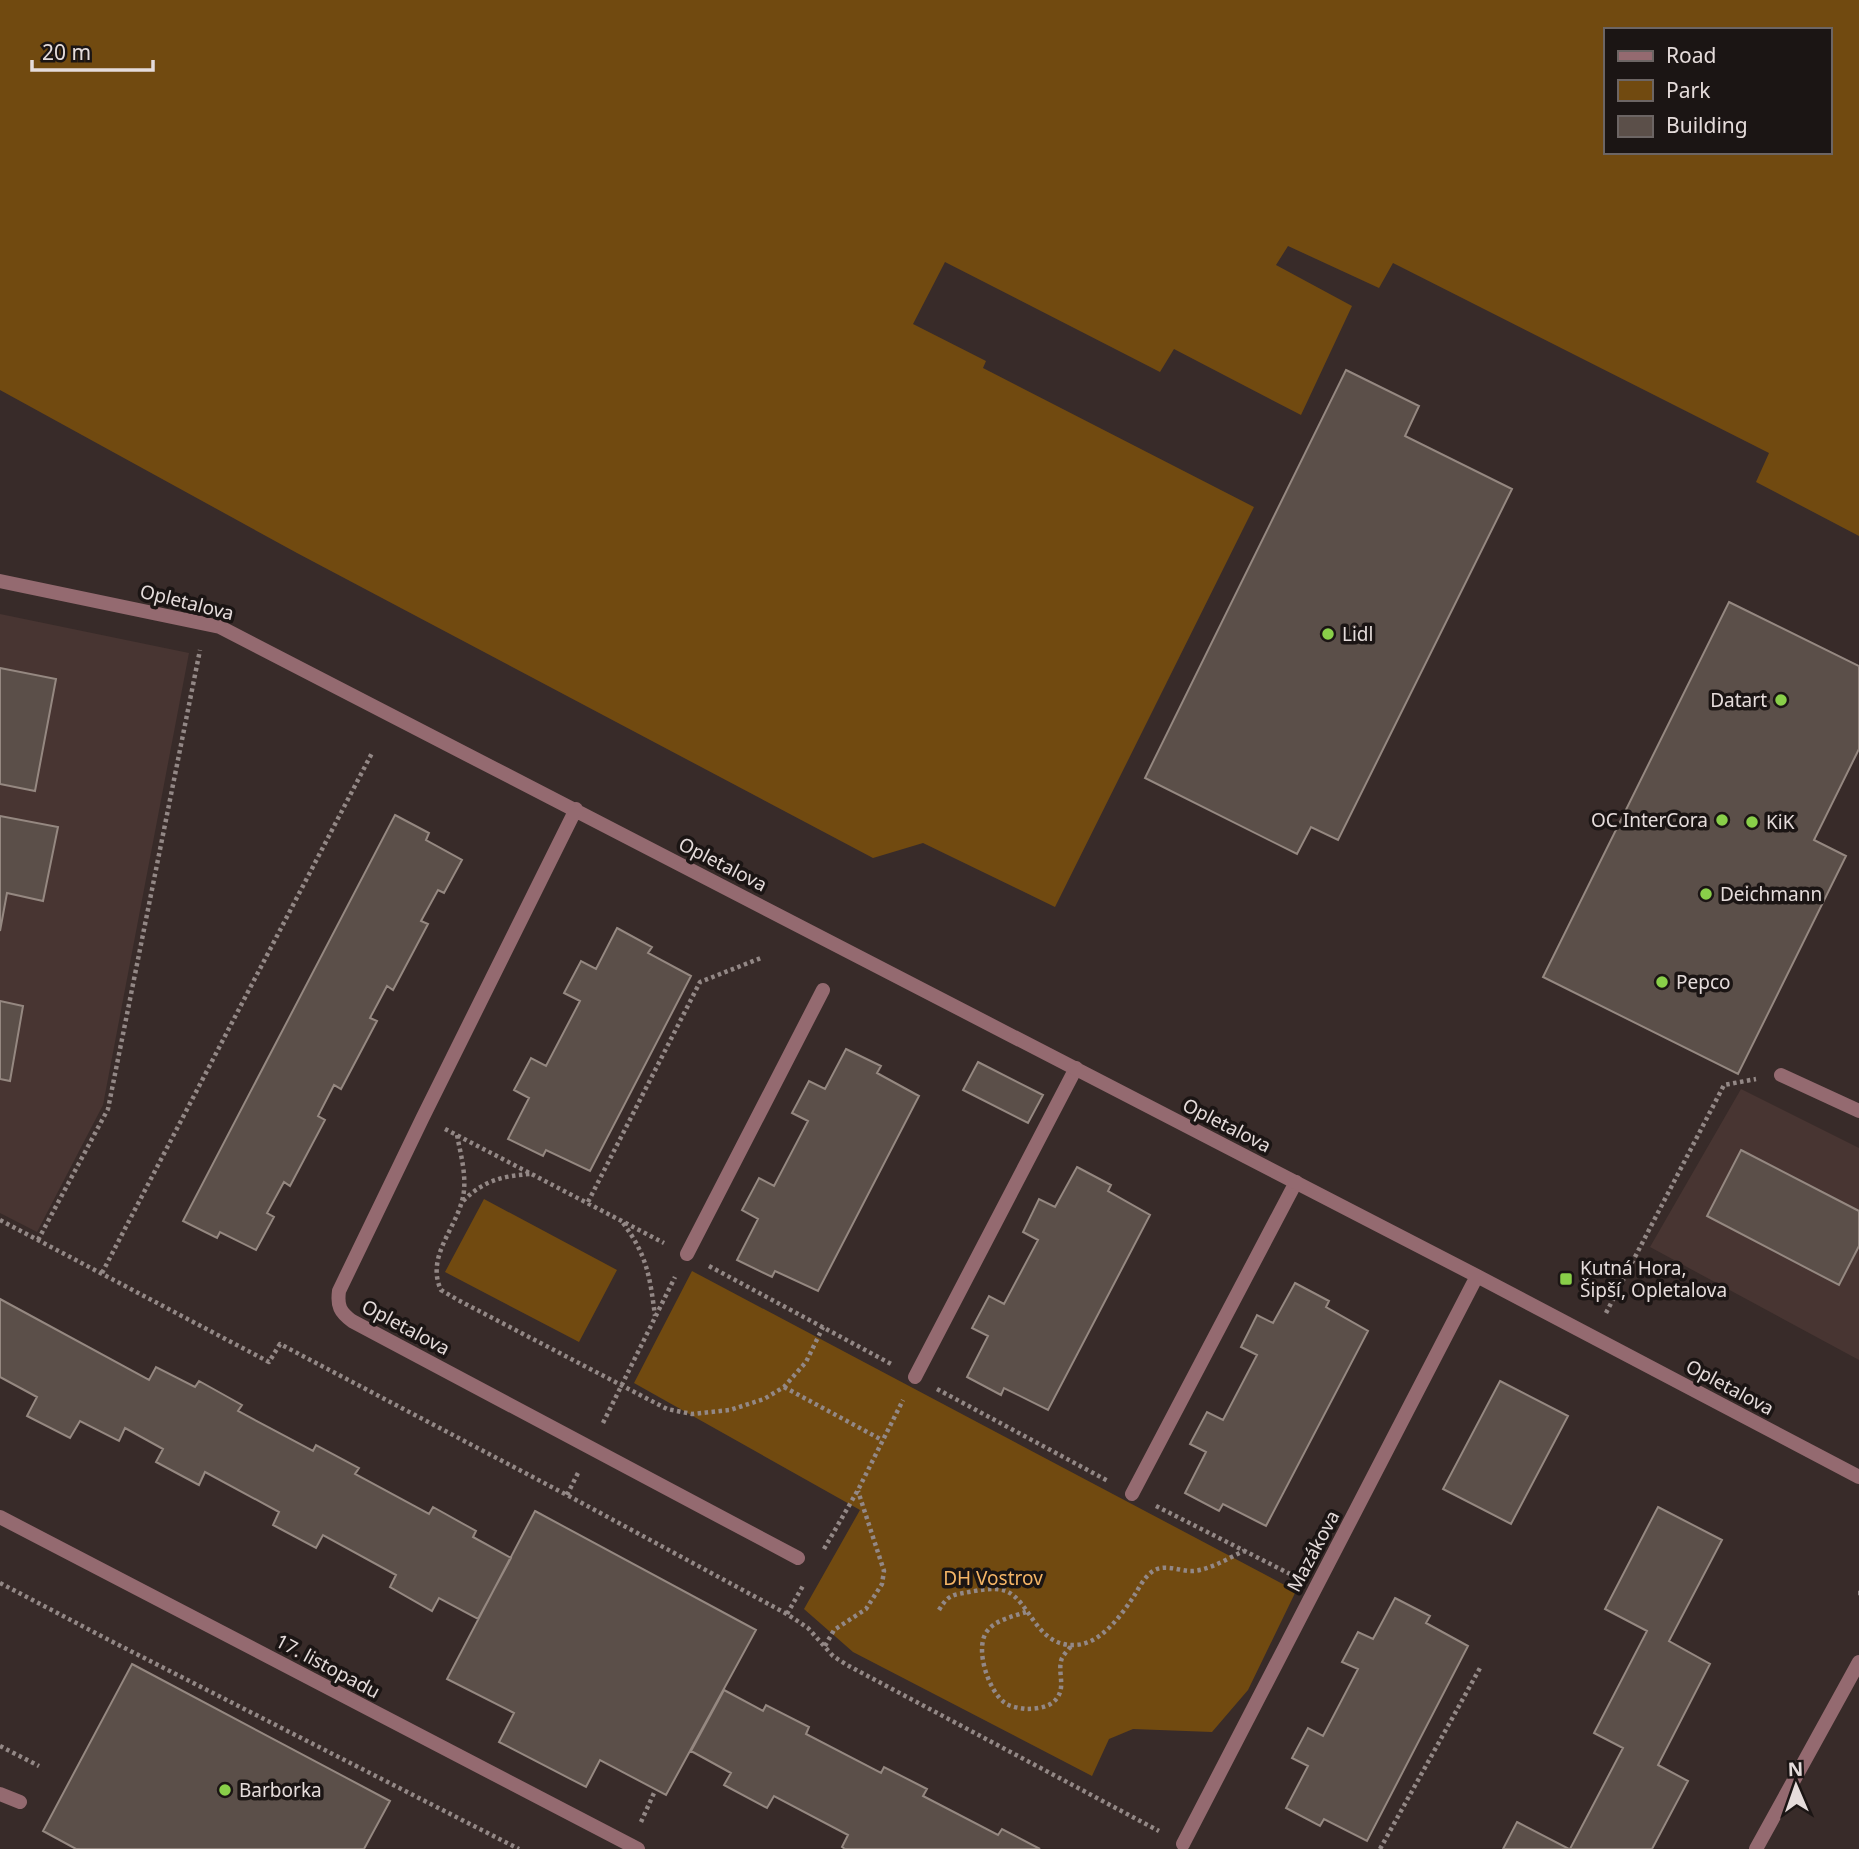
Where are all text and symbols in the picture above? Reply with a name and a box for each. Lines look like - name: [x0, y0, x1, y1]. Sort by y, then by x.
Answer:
- scale bar: [32, 28, 152, 72]
- legend: [1604, 28, 1831, 154]
- text: 20 m: [42, 38, 91, 66]
- text: Road: [1666, 41, 1716, 69]
- text: Park: [1666, 76, 1711, 104]
- text: Building: [1666, 111, 1748, 139]
- street label: Opletalova: [137, 578, 237, 626]
- place label: Lidl: [1342, 621, 1373, 647]
- marker: Lidl: [1320, 626, 1336, 642]
- place label: Datart: [1710, 687, 1767, 713]
- marker: Datart: [1773, 692, 1789, 708]
- place label: OC InterCora: [1591, 807, 1708, 833]
- place label: KiK: [1766, 809, 1795, 835]
- marker: OC InterCora: [1714, 812, 1730, 828]
- marker: KiK: [1744, 814, 1760, 830]
- street label: Opletalova: [674, 831, 772, 897]
- place label: Deichmann: [1720, 881, 1822, 907]
- marker: Deichmann: [1698, 886, 1714, 902]
- place label: Pepco: [1676, 969, 1731, 995]
- marker: Pepco: [1654, 974, 1670, 990]
- street label: Opletalova: [1178, 1092, 1276, 1158]
- place label: Kutná Hora, Šipší, Opletalova: [1580, 1255, 1727, 1303]
- marker: Kutná Hora, Šipší, Opletalova: [1558, 1271, 1574, 1287]
- street label: Opletalova: [358, 1293, 454, 1361]
- street label: Opletalova: [1682, 1353, 1778, 1421]
- street label: Mazákova: [1281, 1506, 1345, 1596]
- park label: DH Vostrov: [943, 1565, 1043, 1591]
- street label: 17. listopadu: [271, 1628, 385, 1704]
- north arrow: [1761, 1751, 1831, 1821]
- text: N: [1787, 1756, 1804, 1782]
- place label: Barborka: [239, 1777, 322, 1803]
- marker: Barborka: [217, 1782, 233, 1798]

